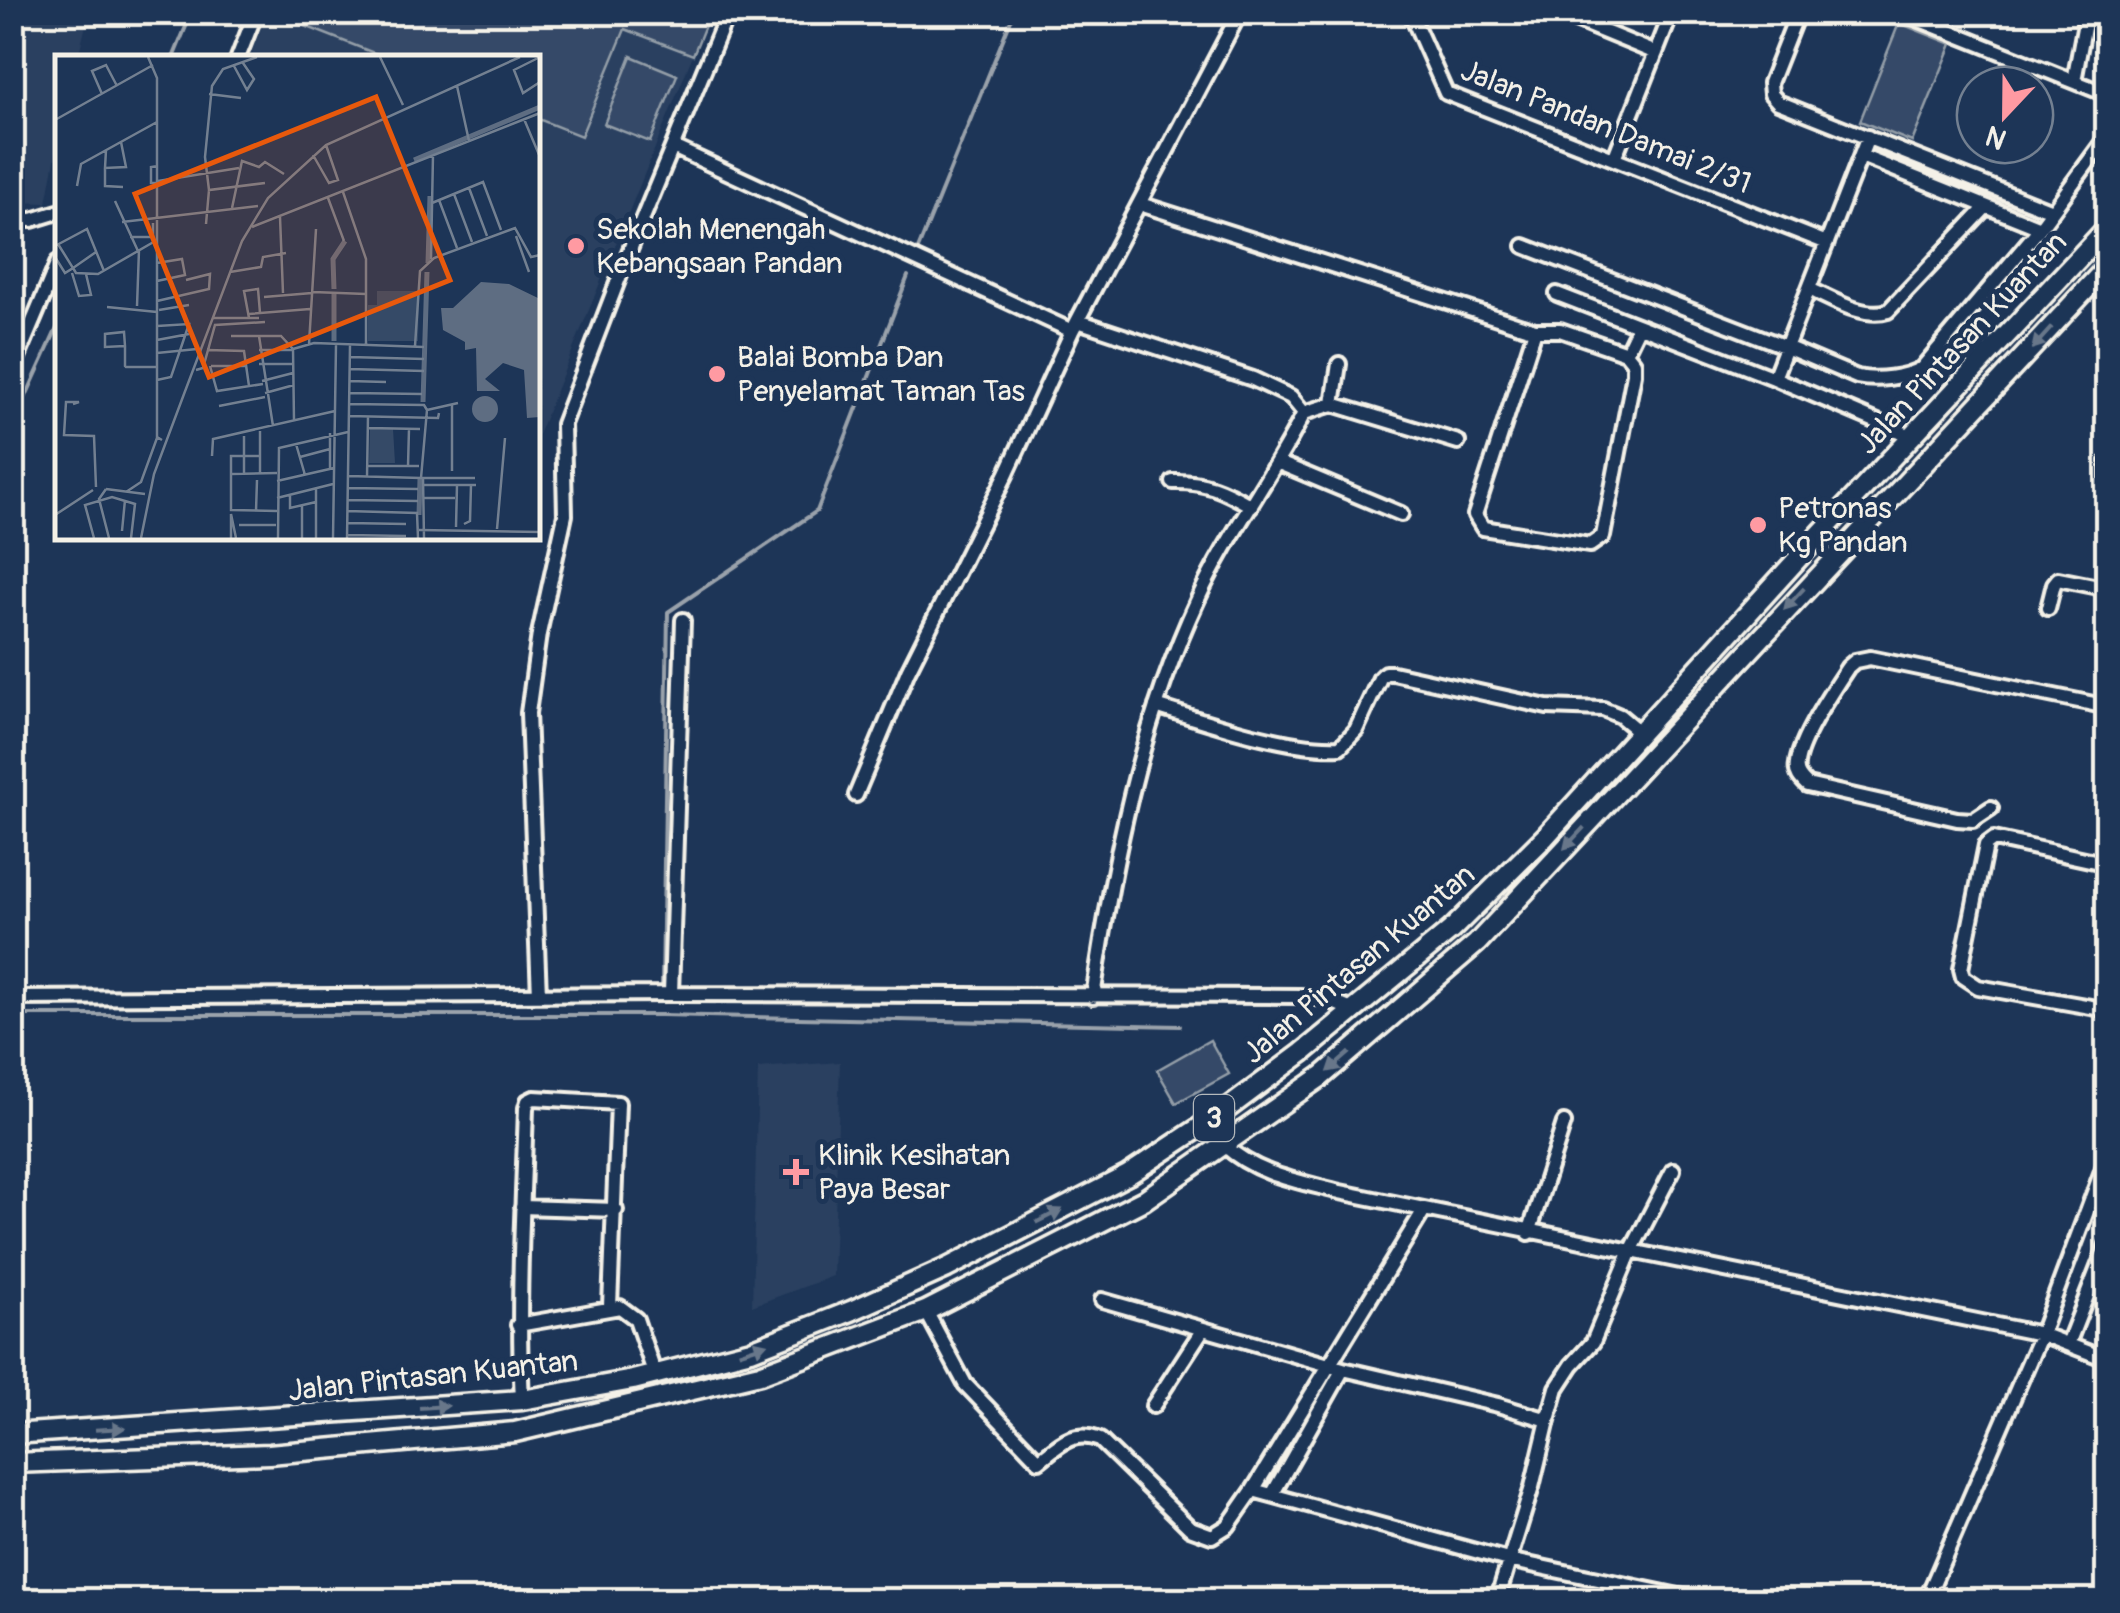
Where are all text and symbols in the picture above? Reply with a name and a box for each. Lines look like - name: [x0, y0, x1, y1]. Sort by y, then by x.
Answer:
- street label: Jalan Pandan Damai 2/31: [1455, 52, 1757, 202]
- inset map: [55, 55, 540, 540]
- north arrow: [1955, 65, 2055, 165]
- text: N: [1981, 117, 2012, 157]
- place label: Sekolah Menengah Kebangsaan Pandan: [596, 211, 843, 282]
- street label: Jalan Pintasan Kuantan: [1849, 224, 2075, 462]
- marker: Sekolah Menengah Kebangsaan Pandan: [565, 235, 587, 257]
- one-way arrow: [2031, 326, 2054, 350]
- place label: Balai Bomba Dan Penyelamat Taman Tas: [737, 339, 1025, 410]
- marker: Balai Bomba Dan Penyelamat Taman Tas: [706, 363, 728, 385]
- place label: Petronas Kg Pandan: [1778, 490, 1908, 561]
- marker: Petronas Kg Pandan: [1747, 514, 1769, 536]
- one-way arrow: [1783, 587, 1806, 611]
- one-way arrow: [1563, 826, 1586, 850]
- street label: Jalan Pintasan Kuantan: [1236, 856, 1482, 1072]
- one-way arrow: [1327, 1050, 1352, 1072]
- road number: 3: [1194, 1095, 1234, 1141]
- place label: Klinik Kesihatan Paya Besar: [818, 1137, 1010, 1208]
- marker: Klinik Kesihatan Paya Besar: [783, 1159, 809, 1185]
- one-way arrow: [1035, 1208, 1064, 1225]
- one-way arrow: [738, 1339, 768, 1354]
- street label: Jalan Pintasan Kuantan: [286, 1342, 580, 1410]
- one-way arrow: [419, 1399, 451, 1415]
- one-way arrow: [94, 1421, 126, 1437]

